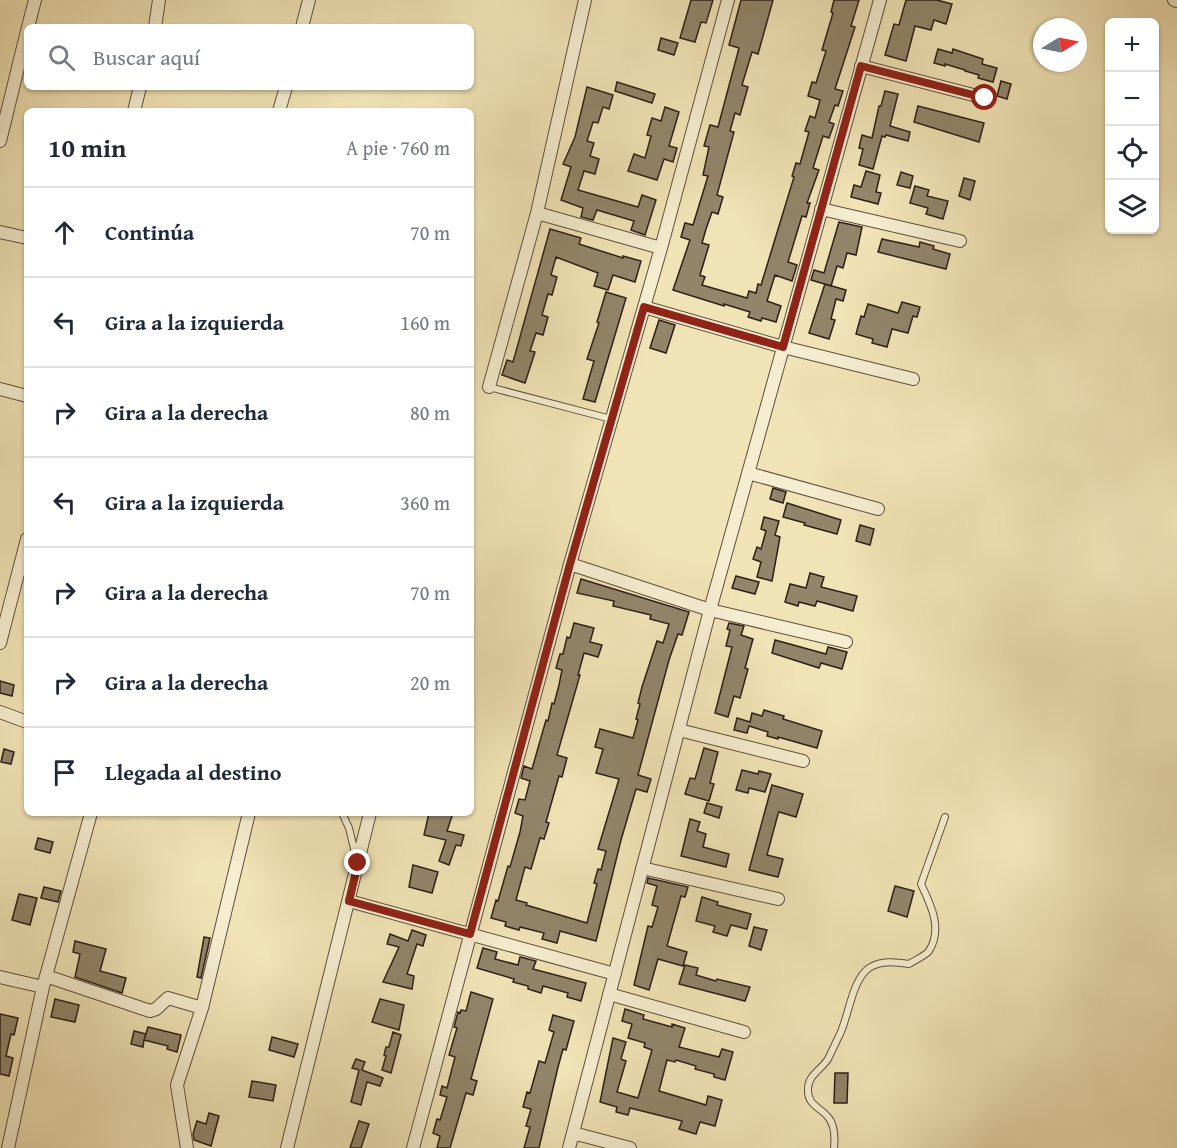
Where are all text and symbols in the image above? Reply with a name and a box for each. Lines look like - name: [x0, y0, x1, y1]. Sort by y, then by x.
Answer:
- north arrow: [1033, 18, 1087, 72]
- map controls: [1105, 18, 1159, 234]
- button: +: [1105, 18, 1159, 72]
- search box: [24, 24, 474, 90]
- icon: search: [45, 41, 78, 74]
- text: Buscar aquí: [93, 41, 200, 73]
- button: −: [1105, 72, 1159, 126]
- route start: [971, 84, 997, 110]
- button: locate: [1105, 126, 1159, 180]
- text: 10 min: [48, 128, 126, 167]
- text: A pie · 760 m: [346, 133, 450, 162]
- button: layers: [1105, 180, 1159, 234]
- icon: ahead: [48, 216, 81, 249]
- text: Continúa: [105, 216, 194, 248]
- text: 70 m: [410, 218, 450, 247]
- icon: left: [48, 306, 81, 339]
- text: Gira a la izquierda: [105, 306, 284, 338]
- text: 160 m: [400, 308, 450, 337]
- icon: right: [48, 396, 81, 429]
- text: Gira a la derecha: [105, 396, 268, 428]
- text: 80 m: [410, 398, 450, 427]
- icon: left: [48, 486, 81, 519]
- text: Gira a la izquierda: [105, 486, 284, 518]
- text: 360 m: [400, 488, 450, 517]
- icon: right: [48, 576, 81, 609]
- text: Gira a la derecha: [105, 576, 268, 608]
- text: 70 m: [410, 578, 450, 607]
- icon: right: [48, 666, 81, 699]
- text: Gira a la derecha: [105, 666, 268, 698]
- text: 20 m: [410, 668, 450, 697]
- icon: arrive: [48, 756, 81, 789]
- text: Llegada al destino: [105, 756, 281, 788]
- route end: [344, 849, 370, 875]

